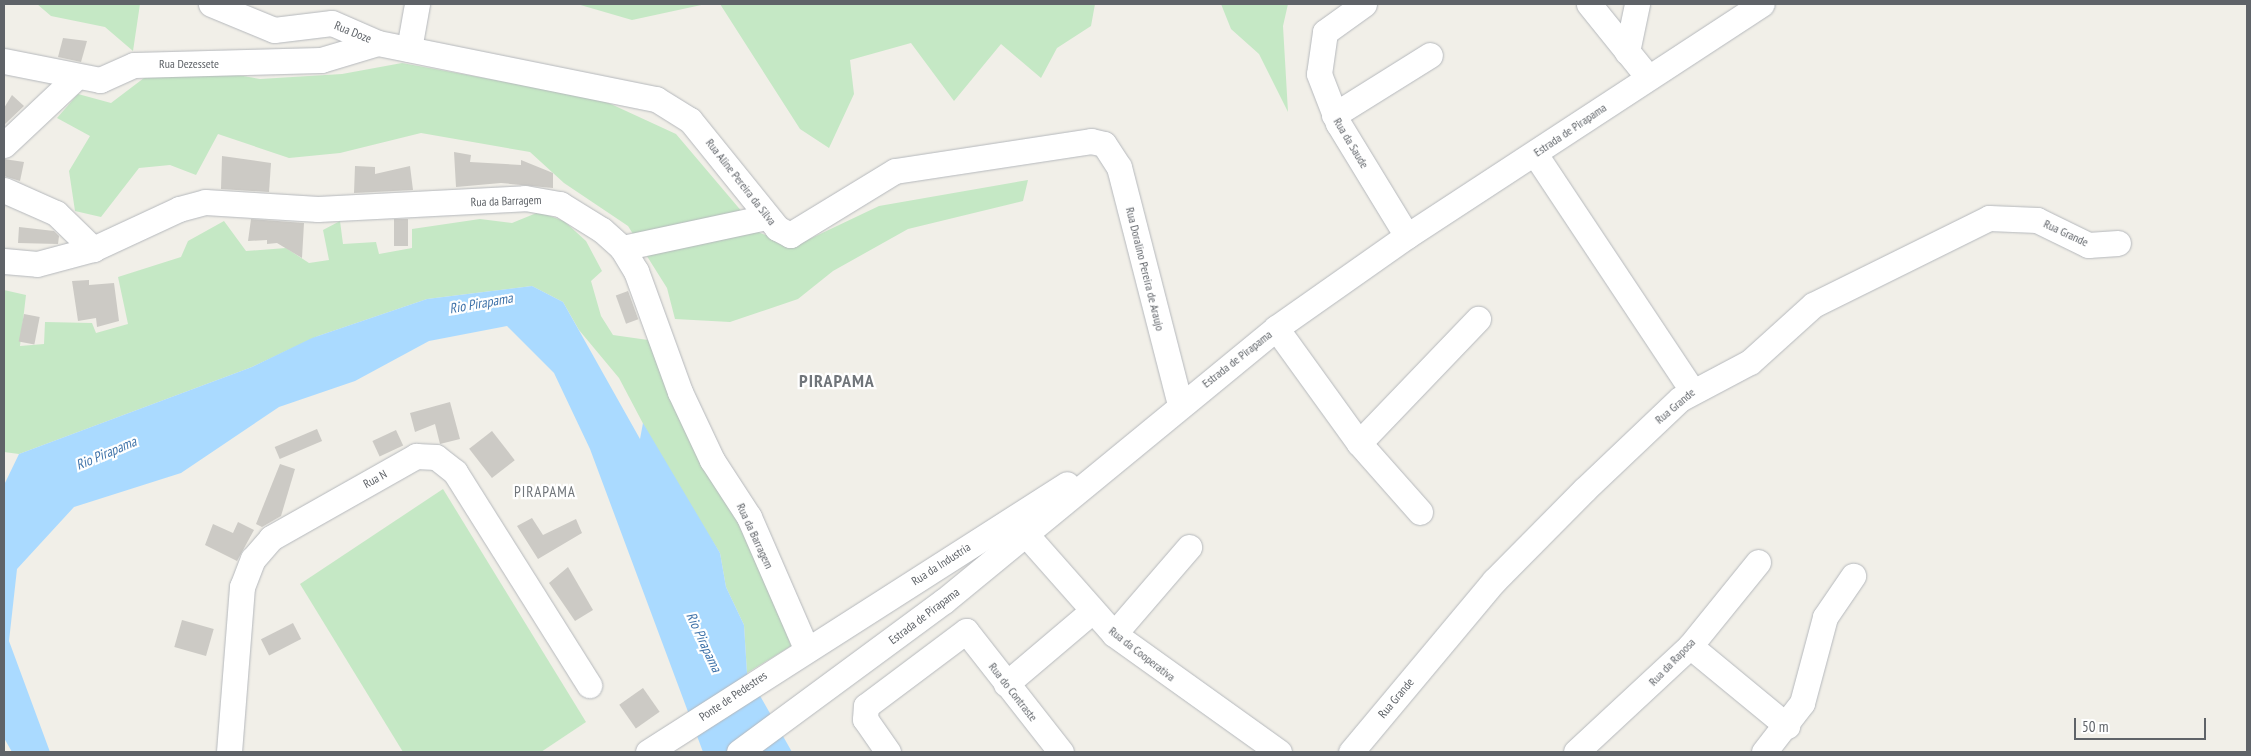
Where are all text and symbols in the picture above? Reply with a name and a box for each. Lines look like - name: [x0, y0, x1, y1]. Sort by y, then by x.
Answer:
- street label: Rua Doze: [332, 18, 374, 46]
- street label: Rua Dezessete: [159, 57, 219, 71]
- street label: Estrada de Pirapama: [1531, 100, 1609, 160]
- street label: Rua da Saude: [1330, 115, 1372, 171]
- street label: Rua Aline Pereira da Silva: [703, 136, 779, 228]
- street label: Rua da Barragem: [470, 193, 542, 209]
- street label: Rua Doralino Pereira de Araujo: [1123, 206, 1167, 332]
- street label: Rua Grande: [2041, 216, 2091, 250]
- water label: Rio Pirapama: [448, 289, 514, 317]
- street label: Estrada de Pirapama: [1199, 327, 1275, 391]
- district label: PIRAPAMA: [798, 370, 876, 392]
- street label: Rua Grande: [1652, 385, 1698, 427]
- water label: Rio Pirapama: [73, 433, 139, 473]
- street label: Rua N: [361, 467, 389, 491]
- district label: PIRAPAMA: [513, 483, 577, 501]
- street label: Rua da Barragem: [734, 501, 776, 571]
- street label: Rua da Industria: [909, 540, 973, 588]
- street label: Estrada de Pirapama: [886, 585, 962, 647]
- water label: Rio Pirapama: [683, 609, 725, 675]
- street label: Rua da Cooperativa: [1106, 624, 1178, 684]
- street label: Rua da Raposa: [1646, 635, 1698, 689]
- street label: Rua do Contraste: [986, 660, 1040, 724]
- street label: Ponte de Pedestres: [696, 668, 770, 724]
- street label: Rua Grande: [1375, 675, 1417, 721]
- scale bar: [2076, 708, 2208, 740]
- text: 50 m: [2082, 717, 2108, 736]

